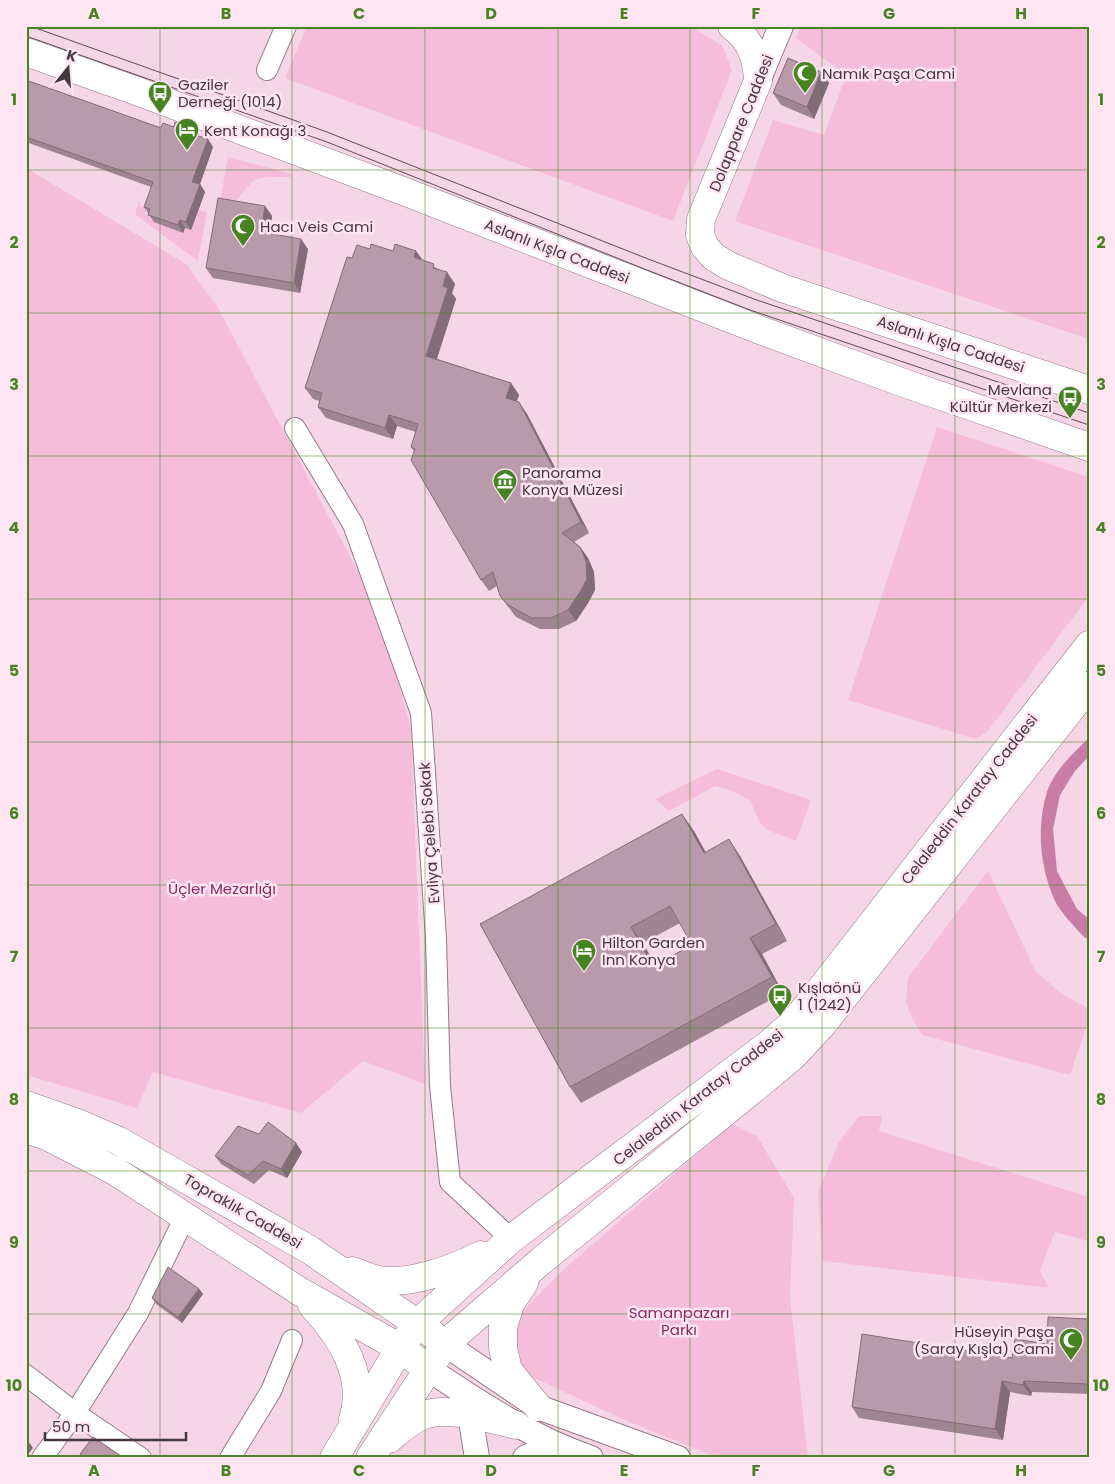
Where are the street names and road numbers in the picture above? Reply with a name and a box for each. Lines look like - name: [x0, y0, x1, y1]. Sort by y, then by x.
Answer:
- street label: Dolappare Caddesi: [704, 51, 778, 195]
- street label: Aslanlı Kışla Caddesi: [481, 214, 633, 288]
- street label: Aslanlı Kışla Caddesi: [875, 310, 1027, 378]
- street label: Celaleddin Karatay Caddesi: [896, 709, 1042, 889]
- street label: Evliya Çelebi Sokak: [414, 761, 444, 904]
- street label: Celaleddin Karatay Caddesi: [608, 1024, 788, 1170]
- street label: Topraklık Caddesi: [180, 1169, 306, 1253]

